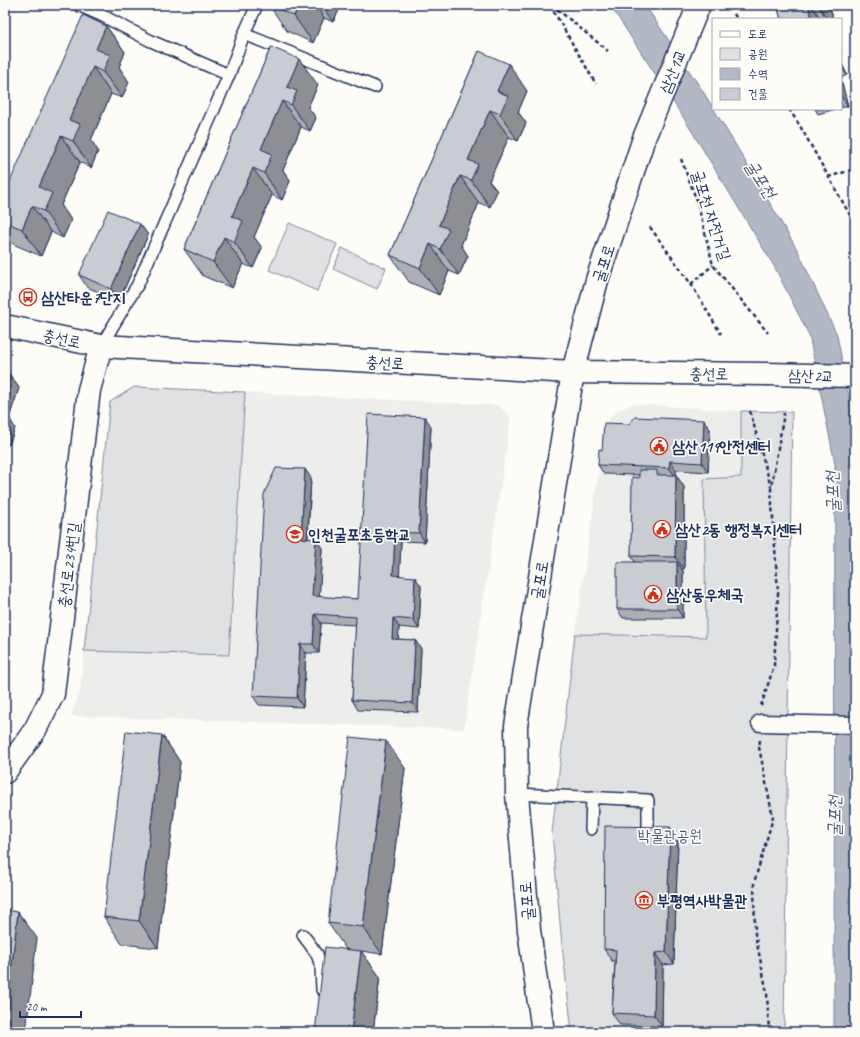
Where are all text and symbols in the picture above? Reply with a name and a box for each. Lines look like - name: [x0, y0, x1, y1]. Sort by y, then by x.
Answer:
- legend: [712, 18, 842, 110]
- text: 도로: [748, 26, 767, 42]
- street label: 삼산1교: [655, 46, 691, 96]
- text: 공원: [748, 46, 767, 62]
- text: 수역: [748, 66, 768, 82]
- text: 건물: [748, 86, 768, 102]
- water label: 굴포천: [741, 156, 782, 204]
- street label: 굴포천 자전거길: [687, 168, 735, 263]
- street label: 굴포로: [588, 242, 619, 285]
- bus stop icon: 삼산타운7단지: [18, 287, 38, 307]
- place label: 삼산타운7단지: [41, 288, 126, 308]
- street label: 충선로: [41, 325, 83, 353]
- street label: 충선로: [365, 352, 405, 374]
- street label: 충선로: [689, 364, 728, 384]
- street label: 삼산2교: [788, 365, 834, 387]
- public building icon: 삼산119안전센터: [649, 436, 669, 456]
- place label: 삼산119안전센터: [672, 437, 771, 457]
- water label: 굴포천: [821, 469, 844, 513]
- public building icon: 삼산2동 행정복지센터: [652, 519, 672, 539]
- place label: 삼산2동 행정복지센터: [675, 520, 802, 540]
- street label: 충선로234번길: [54, 521, 84, 609]
- school or university icon: 인천굴포초등학교: [285, 524, 305, 544]
- place label: 인천굴포초등학교: [308, 525, 411, 545]
- street label: 굴포로: [527, 560, 553, 601]
- public building icon: 삼산동우체국: [643, 584, 663, 604]
- place label: 삼산동우체국: [666, 585, 743, 605]
- water label: 굴포천: [824, 793, 845, 837]
- park label: 박물관공원: [638, 826, 702, 846]
- street label: 굴포로: [515, 881, 539, 921]
- museum icon: 부평역사박물관: [634, 890, 654, 910]
- place label: 부평역사박물관: [657, 891, 747, 911]
- scale bar: [20, 993, 81, 1019]
- text: 20 m: [26, 999, 48, 1015]

